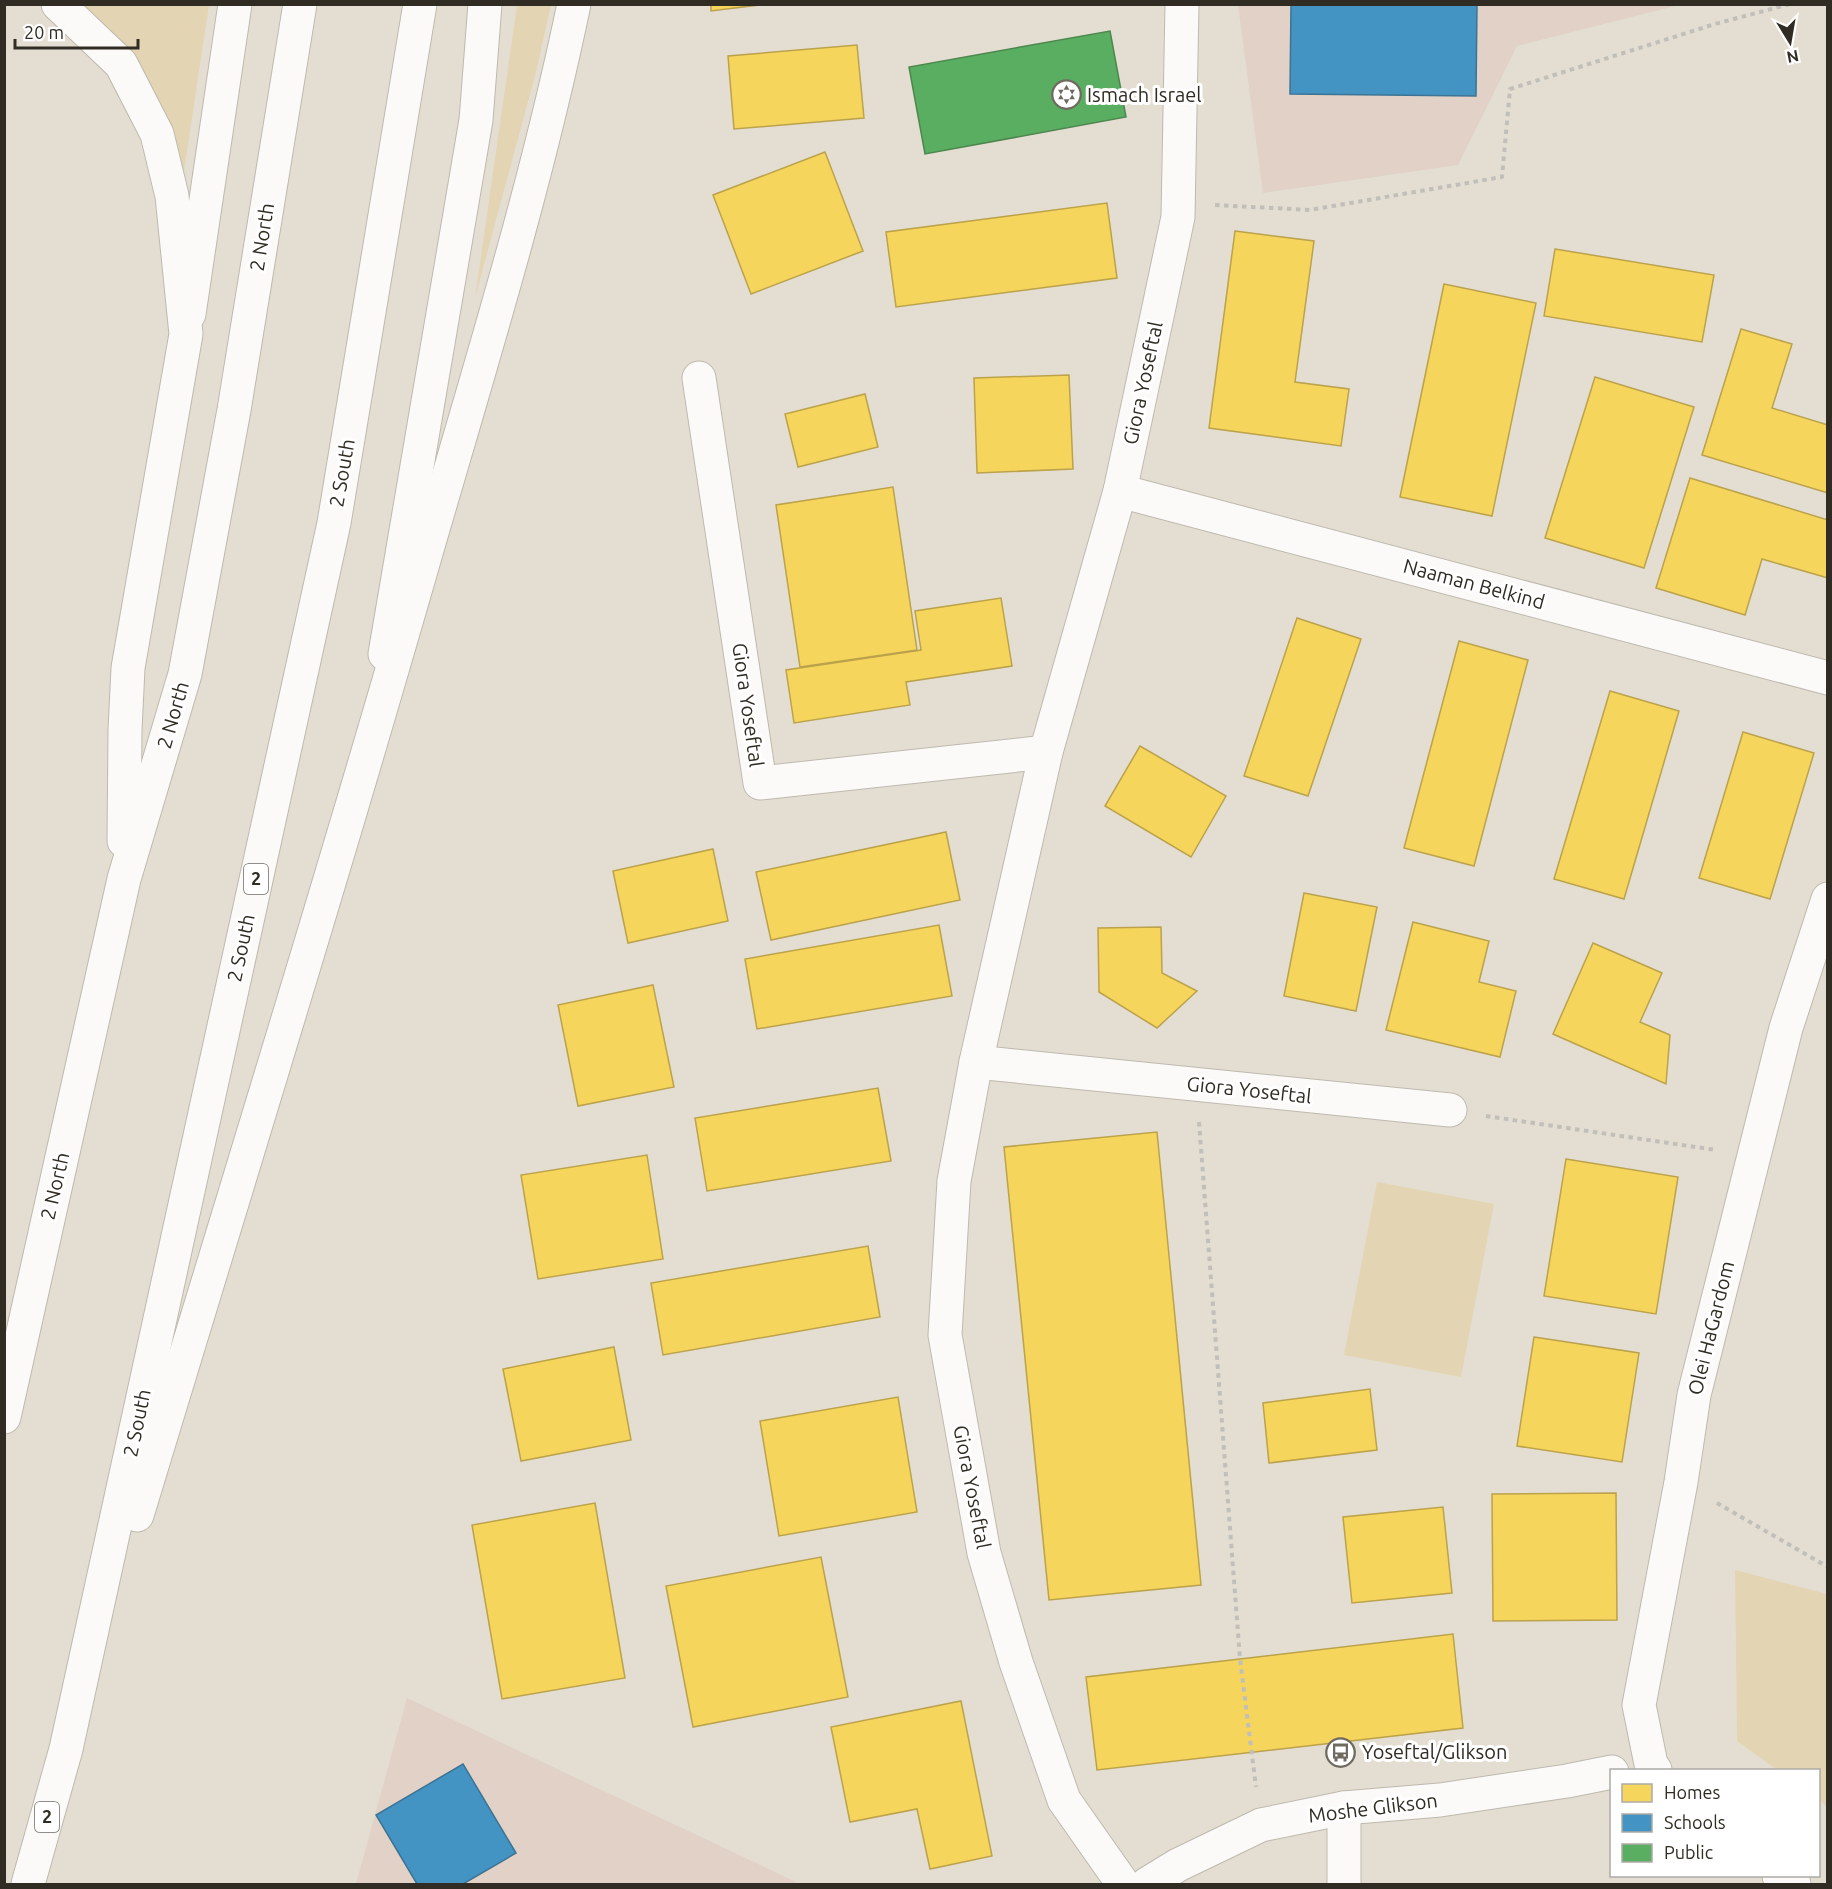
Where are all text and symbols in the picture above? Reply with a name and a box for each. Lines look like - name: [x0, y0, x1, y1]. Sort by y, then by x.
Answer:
- scale bar: [15, 12, 138, 50]
- north arrow: [1760, 12, 1820, 72]
- text: 20 m: [24, 22, 64, 42]
- text: N: [1785, 47, 1800, 67]
- synagogue icon: Ismach Israel: [1050, 79, 1082, 111]
- place label: Ismach Israel: [1087, 83, 1202, 106]
- street label: 2 North: [245, 201, 278, 273]
- street label: Giora Yoseftal: [1118, 319, 1167, 447]
- street label: 2 South: [324, 437, 359, 509]
- street label: Naaman Belkind: [1401, 554, 1547, 613]
- street label: Giora Yoseftal: [728, 641, 769, 769]
- street label: 2 North: [152, 679, 193, 751]
- road number: 2: [244, 864, 268, 894]
- street label: 2 South: [222, 912, 259, 984]
- street label: Giora Yoseftal: [1186, 1072, 1313, 1107]
- street label: 2 North: [36, 1150, 73, 1222]
- street label: Olei HaGardom: [1683, 1259, 1738, 1397]
- street label: 2 South: [118, 1387, 155, 1459]
- street label: Giora Yoseftal: [949, 1423, 996, 1551]
- bus stop icon: Yoseftal/Glikson: [1325, 1736, 1357, 1768]
- place label: Yoseftal/Glikson: [1362, 1740, 1507, 1763]
- legend: [1610, 1769, 1820, 1877]
- text: Homes: [1664, 1782, 1721, 1802]
- street label: Moshe Glikson: [1307, 1788, 1439, 1827]
- road number: 2: [35, 1802, 59, 1832]
- text: Schools: [1664, 1812, 1726, 1832]
- text: Public: [1664, 1842, 1713, 1862]

